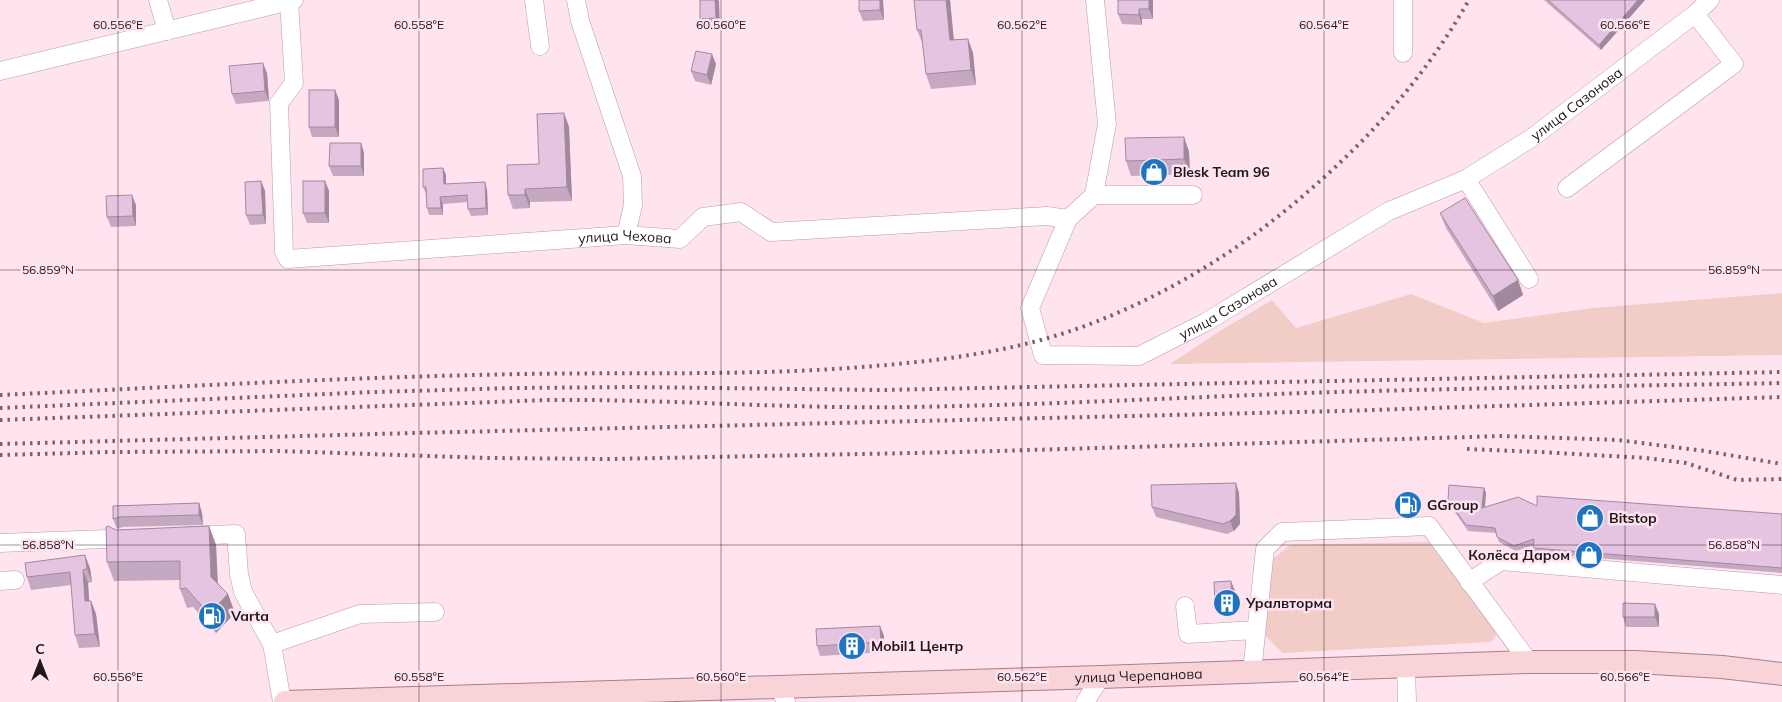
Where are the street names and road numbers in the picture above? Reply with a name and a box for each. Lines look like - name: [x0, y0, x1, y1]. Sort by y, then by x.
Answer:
- street label: улица Сазонова: [1527, 63, 1626, 145]
- street label: улица Чехова: [577, 226, 672, 247]
- street label: улица Сазонова: [1176, 272, 1280, 343]
- street label: улица Черепанова: [1074, 664, 1203, 687]

